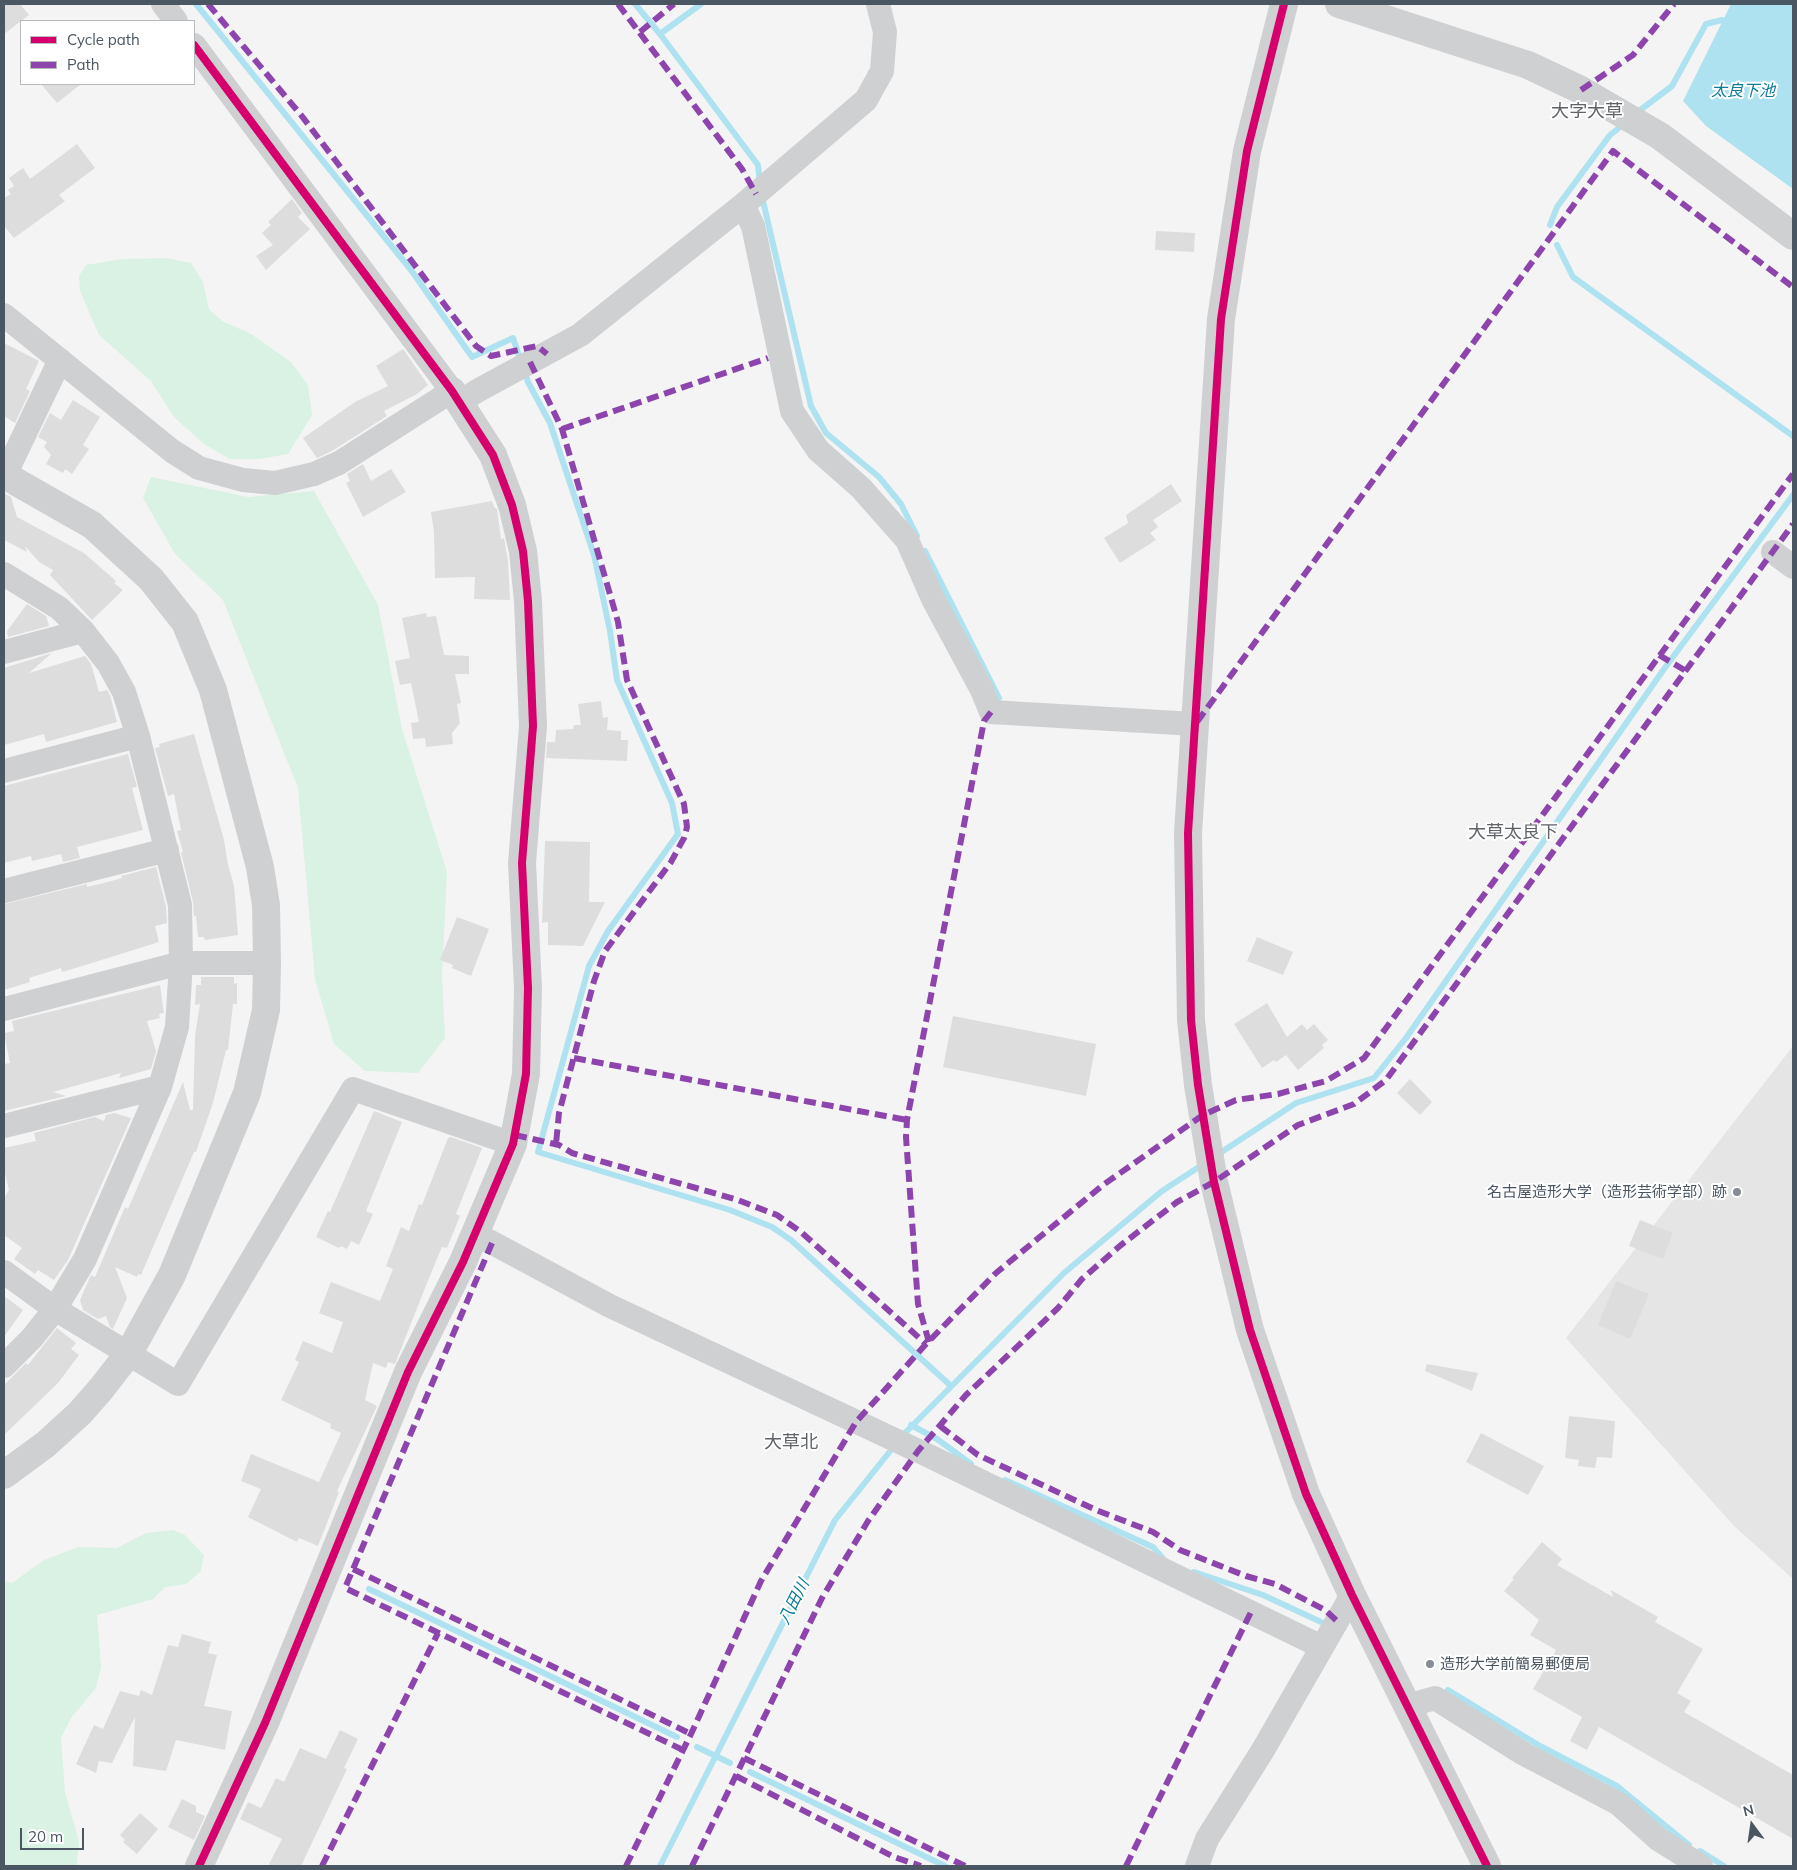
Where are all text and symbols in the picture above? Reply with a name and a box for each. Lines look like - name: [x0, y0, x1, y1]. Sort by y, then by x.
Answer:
- legend: [20, 20, 195, 85]
- text: Cycle path: [67, 30, 140, 49]
- text: Path: [67, 55, 99, 74]
- water label: 太良下池: [1711, 81, 1775, 101]
- district label: 大字大草: [1551, 101, 1623, 123]
- district label: 大草太良下: [1468, 822, 1558, 844]
- place label: 名古屋造形大学（造形芸術学部）跡: [1487, 1183, 1727, 1201]
- marker: 名古屋造形大学（造形芸術学部）跡: [1731, 1186, 1743, 1198]
- district label: 大草北: [764, 1432, 818, 1454]
- water label: 八田川: [775, 1576, 813, 1628]
- place label: 造形大学前簡易郵便局: [1440, 1655, 1590, 1673]
- marker: 造形大学前簡易郵便局: [1424, 1658, 1436, 1670]
- north arrow: [1727, 1800, 1777, 1850]
- text: N: [1741, 1800, 1756, 1820]
- scale bar: [22, 1818, 86, 1850]
- text: 20 m: [28, 1827, 63, 1846]

